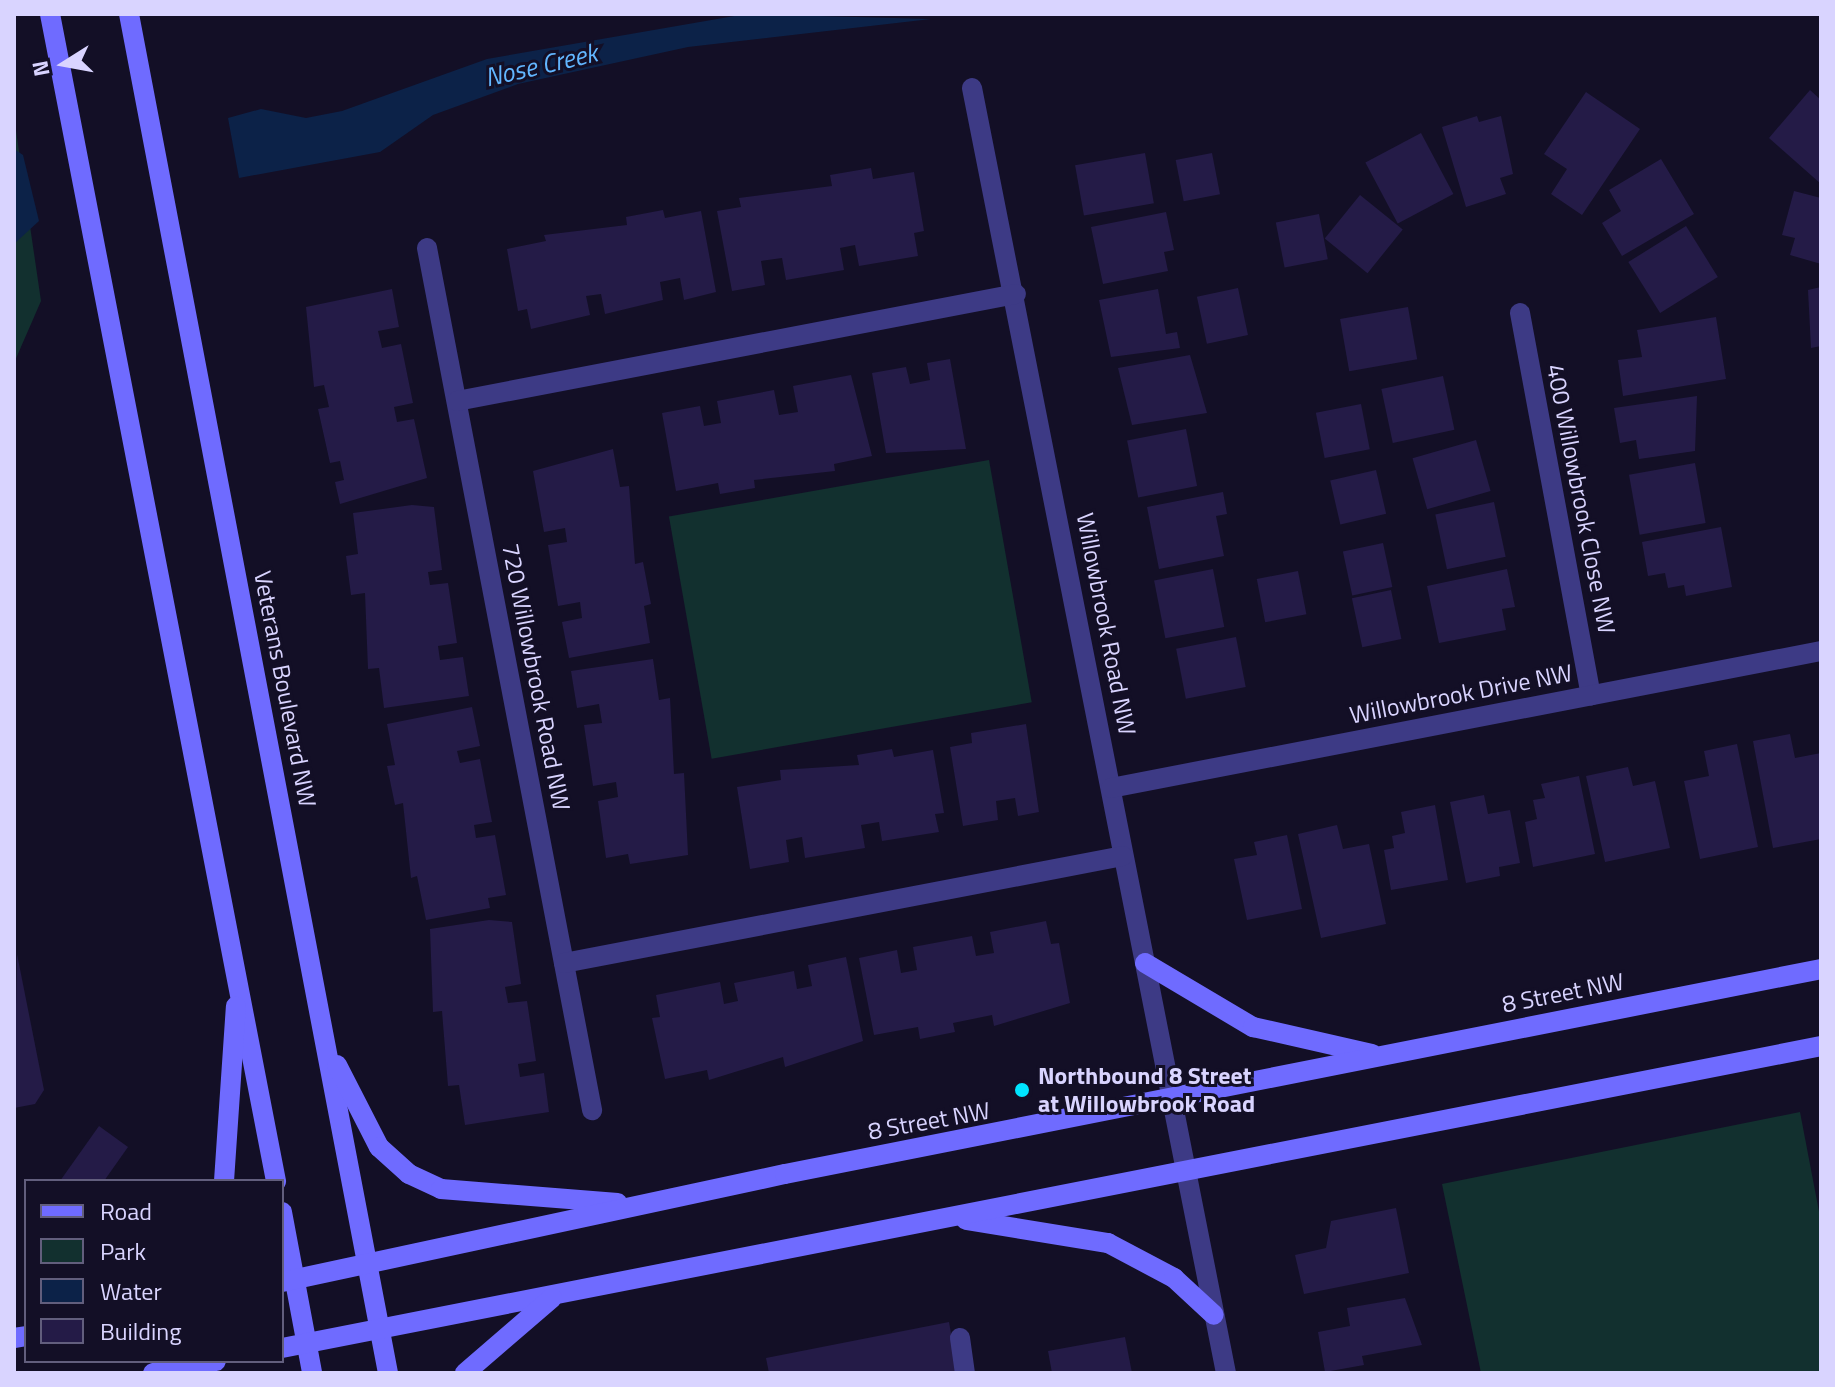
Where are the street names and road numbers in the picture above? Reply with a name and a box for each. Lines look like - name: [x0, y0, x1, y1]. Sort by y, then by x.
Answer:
- street label: 400 Willowbrook Close NW: [1541, 362, 1621, 636]
- street label: Willowbrook Road NW: [1070, 510, 1142, 738]
- street label: 720 Willowbrook Road NW: [496, 541, 576, 813]
- street label: Veterans Boulevard NW: [248, 568, 322, 810]
- street label: Willowbrook Drive NW: [1347, 658, 1575, 730]
- street label: 8 Street NW: [1500, 967, 1626, 1019]
- street label: 8 Street NW: [866, 1096, 992, 1146]

